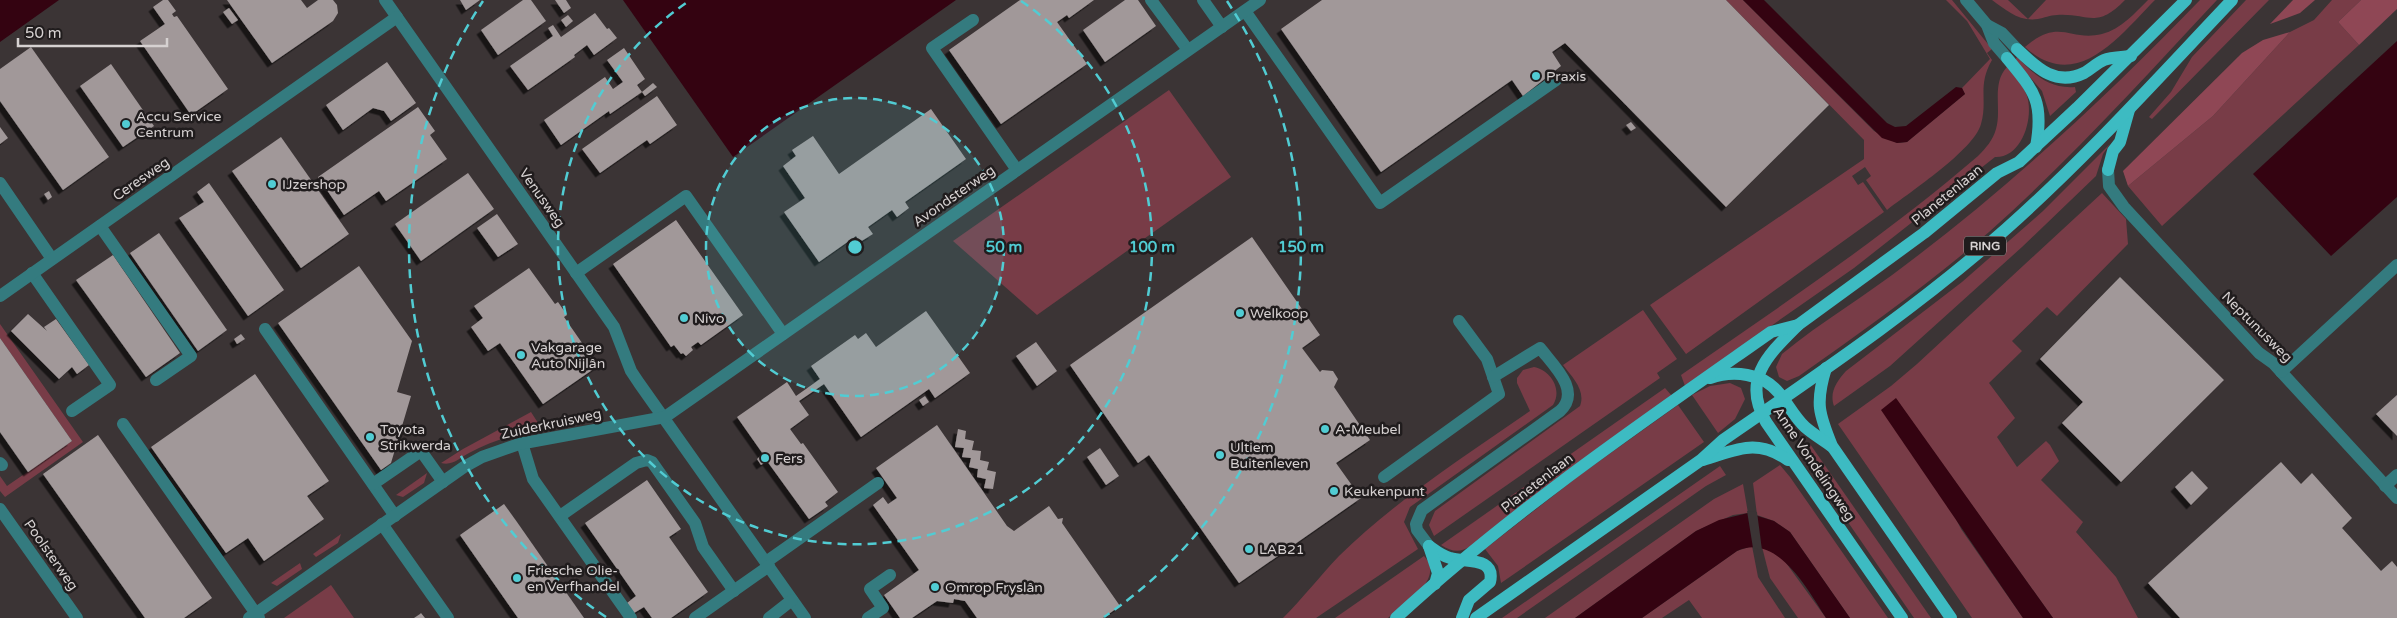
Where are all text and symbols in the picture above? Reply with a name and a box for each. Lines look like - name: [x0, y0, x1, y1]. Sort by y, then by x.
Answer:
- scale bar: [18, 15, 166, 47]
- text: 50 m: [25, 24, 62, 42]
- place label: Praxis: [1546, 68, 1587, 85]
- marker: Praxis: [1530, 70, 1542, 82]
- place label: Accu Service Centrum: [136, 108, 222, 141]
- marker: Accu Service Centrum: [120, 118, 132, 130]
- street label: Ceresweg: [110, 153, 172, 205]
- street label: Avondsterweg: [910, 161, 998, 231]
- street label: Planetenlaan: [1908, 161, 1986, 229]
- street label: Venusweg: [515, 165, 569, 231]
- place label: IJzershop: [282, 176, 346, 193]
- marker: IJzershop: [266, 178, 278, 190]
- road number: RING: [1964, 237, 2006, 256]
- centre of rings: [846, 238, 864, 256]
- text: 50 m: [986, 238, 1022, 256]
- text: 100 m: [1129, 238, 1175, 256]
- text: 150 m: [1278, 238, 1324, 256]
- street label: Neptunusweg: [2218, 288, 2296, 366]
- place label: Welkoop: [1250, 305, 1308, 322]
- marker: Welkoop: [1234, 307, 1246, 319]
- place label: Nivo: [694, 310, 724, 327]
- marker: Nivo: [678, 312, 690, 324]
- place label: Vakgarage Auto Nijlân: [531, 339, 605, 372]
- marker: Vakgarage Auto Nijlân: [515, 349, 527, 361]
- street label: Anne Vondelingweg: [1770, 404, 1858, 524]
- street label: Zuiderkruisweg: [499, 405, 603, 443]
- place label: Toyota Strikwerda: [380, 421, 451, 454]
- place label: A-Meubel: [1335, 421, 1401, 438]
- marker: A-Meubel: [1319, 423, 1331, 435]
- marker: Toyota Strikwerda: [364, 431, 376, 443]
- place label: Ultiem Buitenleven: [1230, 439, 1308, 472]
- marker: Ultiem Buitenleven: [1214, 449, 1226, 461]
- place label: Fers: [775, 450, 803, 467]
- street label: Planetenlaan: [1498, 450, 1576, 516]
- marker: Fers: [759, 452, 771, 464]
- place label: Keukenpunt: [1344, 483, 1426, 500]
- marker: Keukenpunt: [1328, 485, 1340, 497]
- street label: Poolsterweg: [20, 516, 82, 594]
- place label: LAB21: [1259, 541, 1305, 558]
- marker: LAB21: [1243, 543, 1255, 555]
- place label: Friesche Olie- en Verfhandel: [527, 562, 620, 595]
- marker: Friesche Olie- en Verfhandel: [511, 572, 523, 584]
- place label: Omrop Fryslân: [945, 579, 1043, 596]
- marker: Omrop Fryslân: [929, 581, 941, 593]

